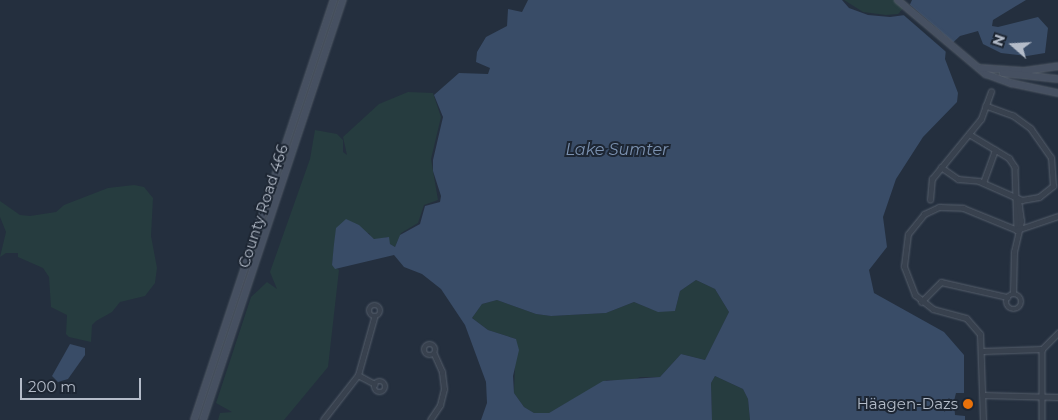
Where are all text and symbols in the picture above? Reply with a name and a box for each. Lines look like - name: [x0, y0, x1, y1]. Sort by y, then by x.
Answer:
- north arrow: [988, 20, 1038, 70]
- text: N: [988, 32, 1009, 48]
- water label: Lake Sumter: [565, 140, 669, 160]
- street label: County Road 466: [235, 142, 291, 270]
- scale bar: [22, 368, 144, 400]
- text: 200 m: [28, 377, 76, 396]
- place label: Häagen-Dazs: [857, 395, 958, 413]
- marker: Häagen-Dazs: [962, 398, 974, 410]

